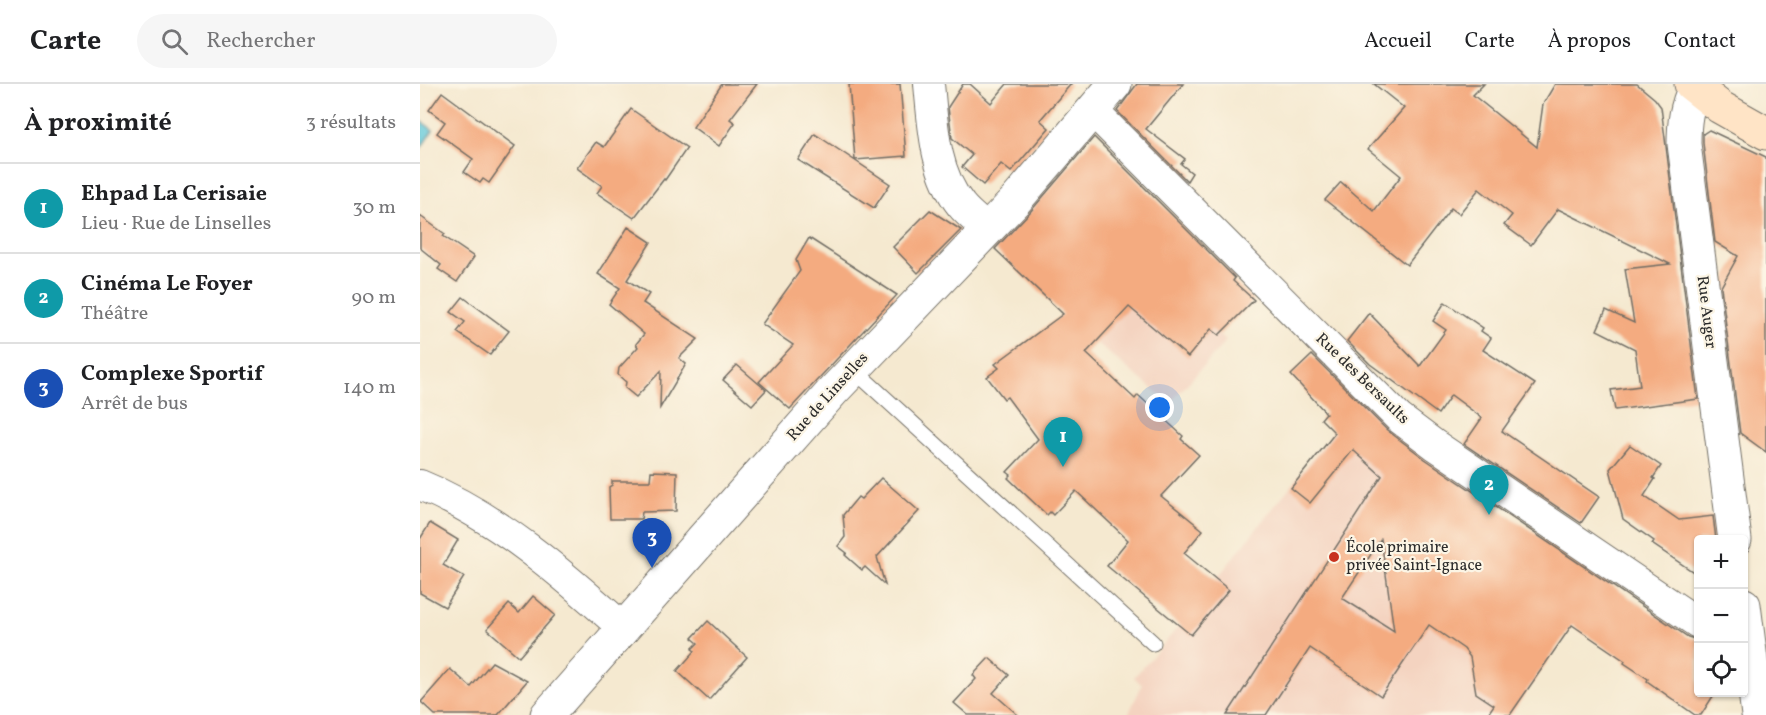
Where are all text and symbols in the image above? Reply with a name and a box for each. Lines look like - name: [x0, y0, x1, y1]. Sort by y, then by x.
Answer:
- search box: [137, 14, 557, 68]
- text: Carte: [30, 22, 101, 61]
- icon: search: [158, 25, 191, 58]
- text: Rechercher: [206, 26, 315, 57]
- text: Accueil: [1364, 27, 1432, 56]
- text: Carte: [1465, 27, 1515, 56]
- text: À propos: [1548, 27, 1631, 56]
- text: Contact: [1664, 27, 1736, 56]
- text: À proximité: [24, 105, 172, 141]
- text: 3 résultats: [306, 109, 396, 137]
- text: Ehpad La Cerisaie: [81, 179, 267, 210]
- text: 1: [39, 194, 48, 222]
- text: 30 m: [352, 194, 396, 222]
- text: Lieu · Rue de Linselles: [81, 210, 271, 238]
- text: Cinéma Le Foyer: [81, 269, 253, 300]
- street label: Rue Auger: [1691, 274, 1721, 350]
- text: 2: [38, 284, 49, 312]
- text: 90 m: [352, 284, 396, 312]
- text: Théâtre: [81, 300, 148, 328]
- street label: Rue des Bersaults: [1310, 328, 1414, 430]
- street label: Rue de Linselles: [782, 348, 874, 446]
- text: Complexe Sportif: [81, 359, 263, 390]
- text: 3: [38, 374, 49, 402]
- text: 140 m: [343, 374, 396, 402]
- text: Arrêt de bus: [81, 390, 188, 418]
- your location: [1145, 393, 1174, 422]
- pin: 1: [1044, 418, 1082, 467]
- pin: 2: [1470, 466, 1508, 515]
- pin: 3: [632, 518, 672, 568]
- map controls: [1694, 535, 1748, 697]
- button: +: [1694, 535, 1748, 589]
- place label: École primaire privée Saint-Ignace: [1346, 537, 1482, 577]
- marker: École primaire privée Saint-Ignace: [1327, 550, 1341, 564]
- button: −: [1694, 589, 1748, 643]
- button: locate: [1694, 643, 1748, 697]

